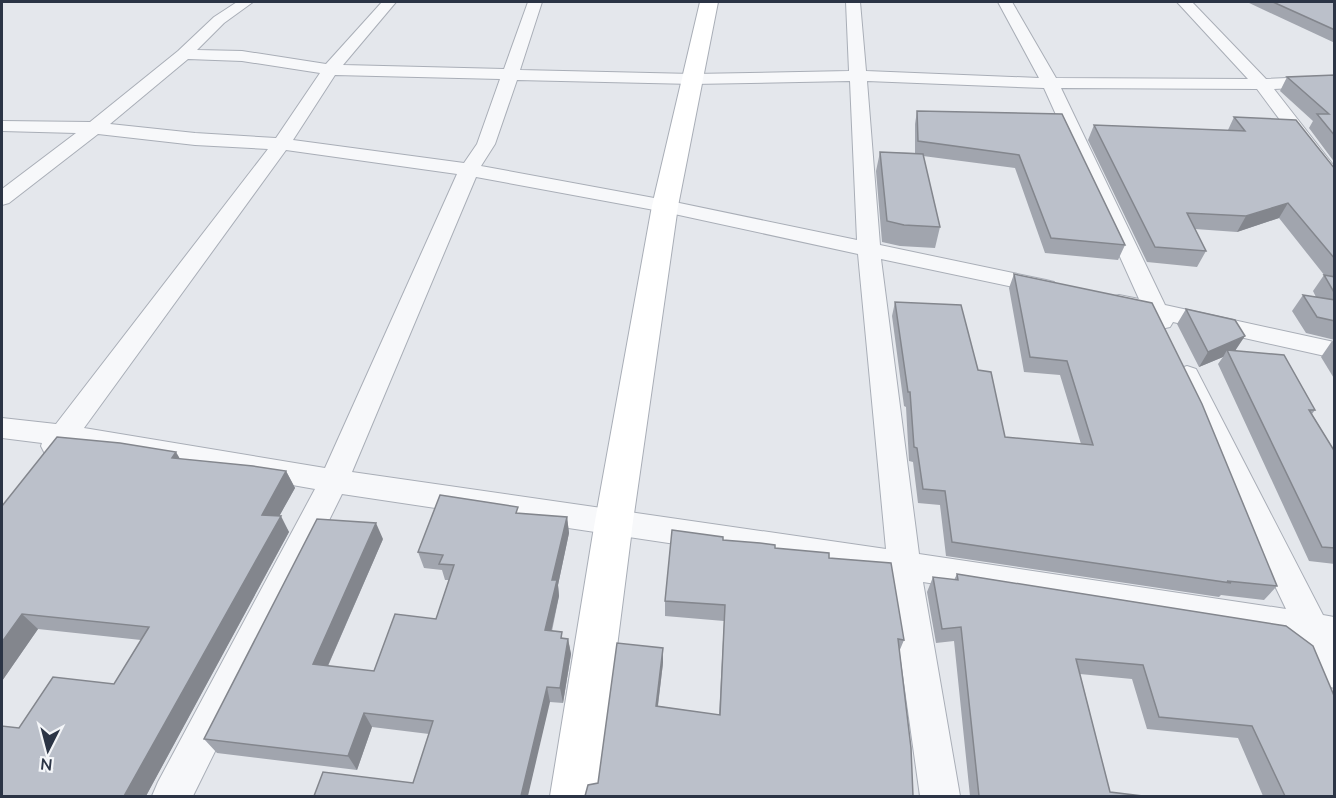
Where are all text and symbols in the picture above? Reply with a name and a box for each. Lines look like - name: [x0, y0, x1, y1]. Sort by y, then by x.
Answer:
- north arrow: [18, 720, 78, 780]
- text: N: [39, 754, 53, 775]

